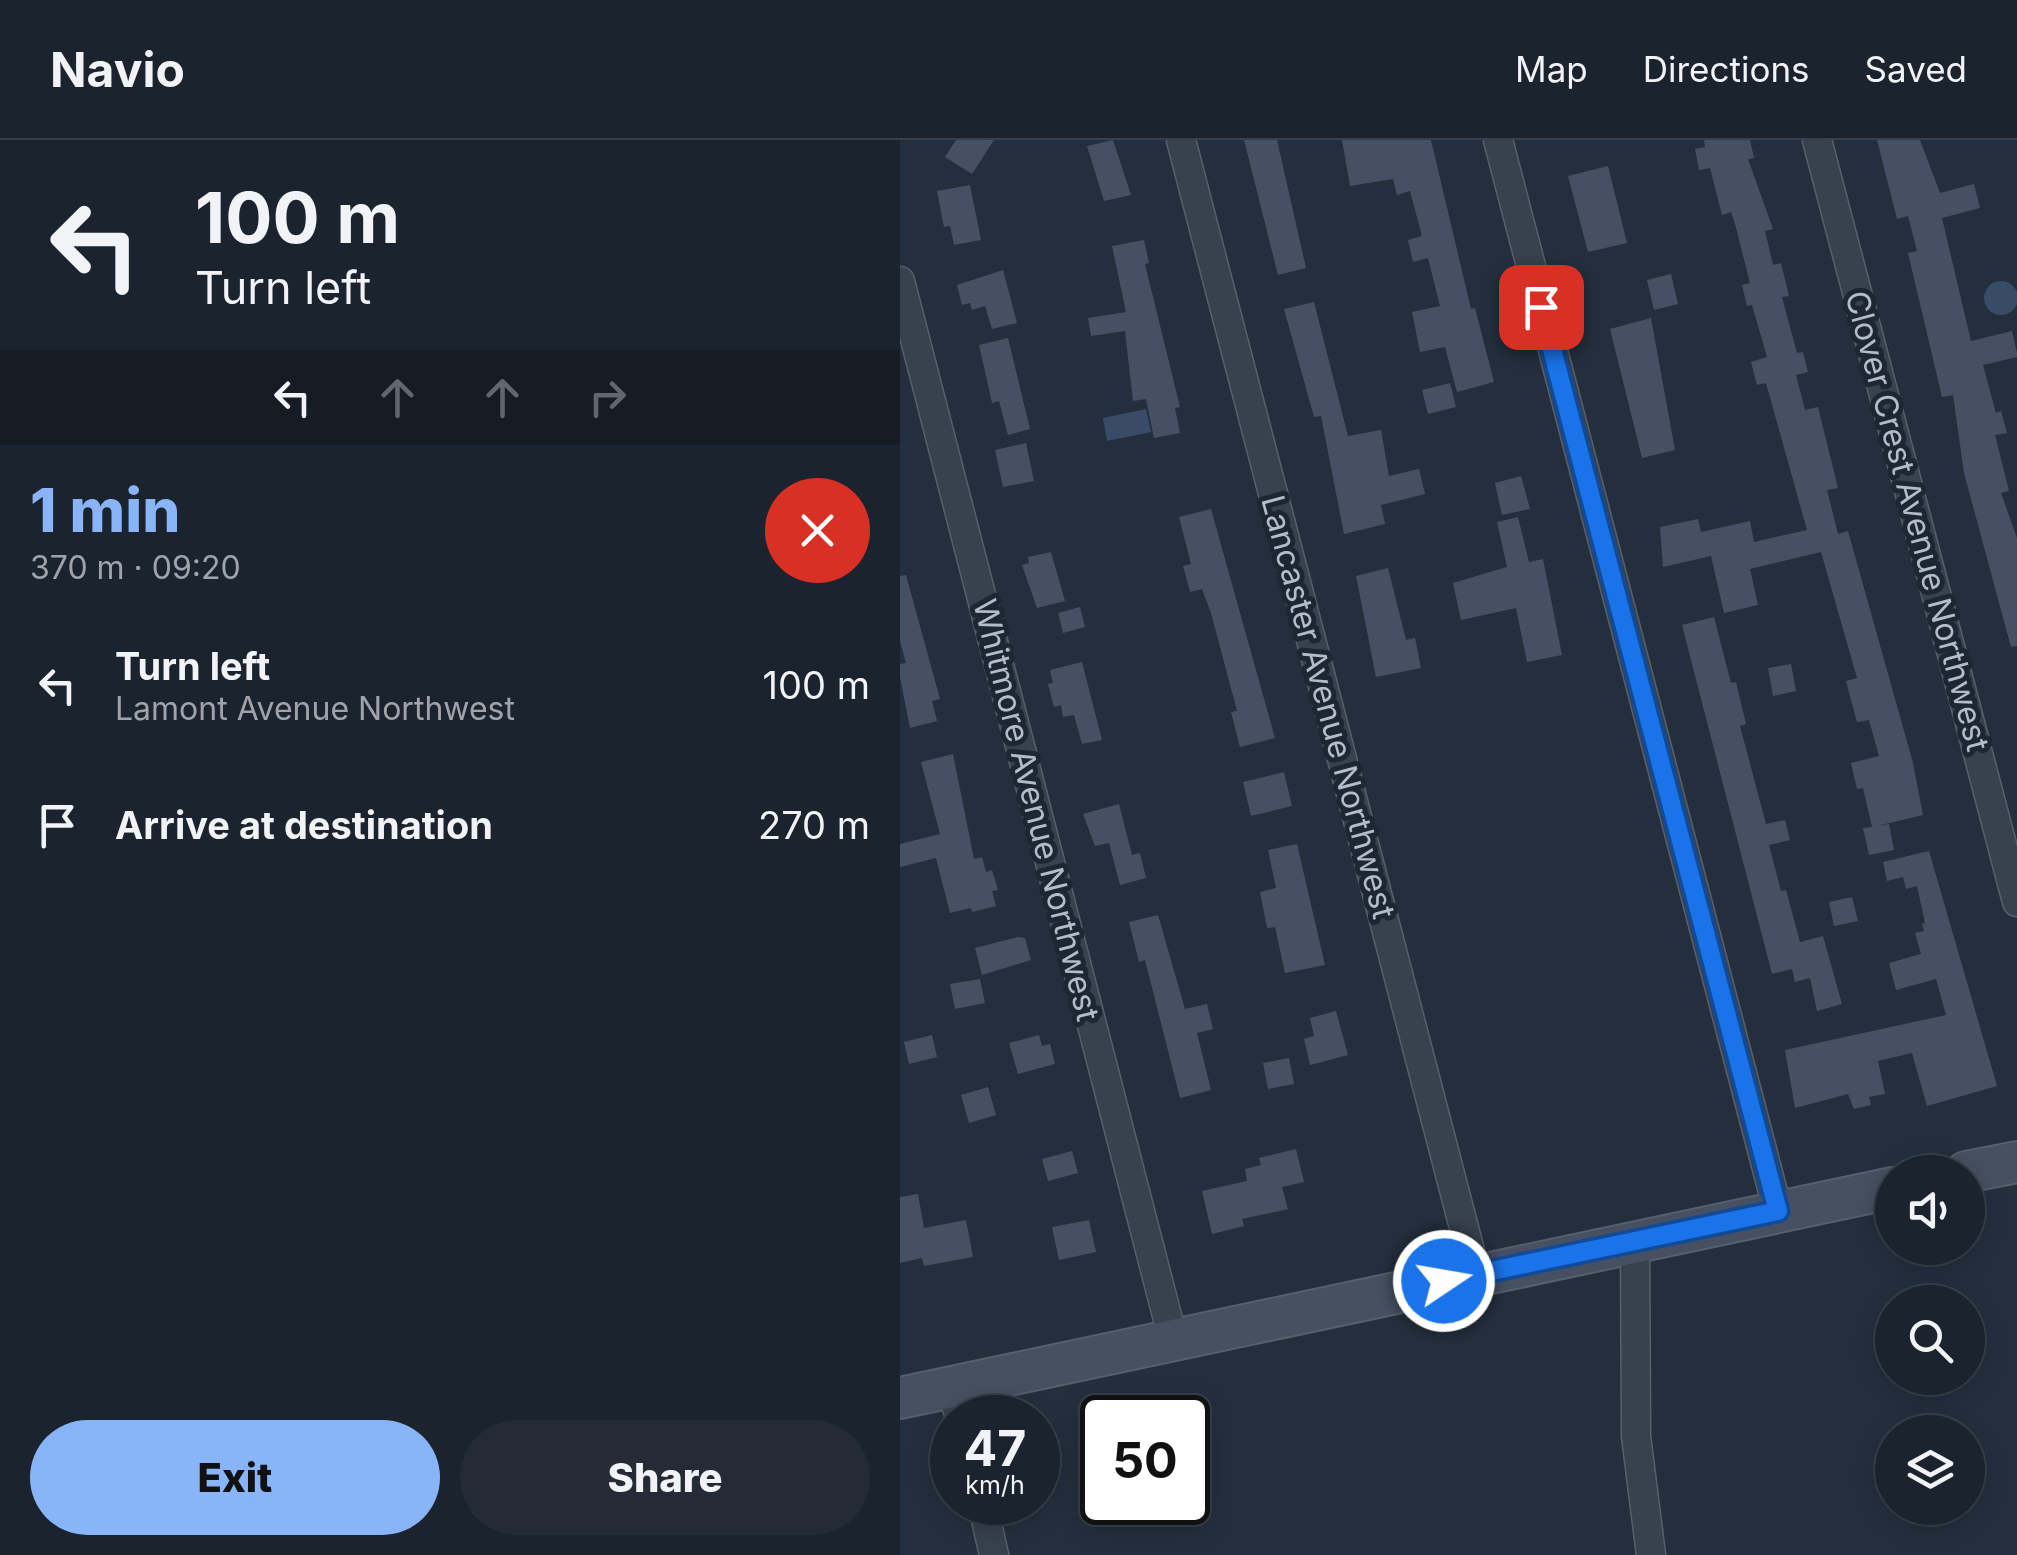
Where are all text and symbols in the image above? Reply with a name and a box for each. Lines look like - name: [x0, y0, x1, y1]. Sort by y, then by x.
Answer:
- text: Navio: [50, 40, 185, 99]
- text: Map: [1515, 48, 1588, 90]
- text: Directions: [1643, 48, 1810, 90]
- text: Saved: [1865, 48, 1967, 90]
- text: 100 m: [195, 175, 400, 260]
- icon: left: [30, 180, 160, 310]
- text: Turn left: [195, 260, 371, 315]
- pin: [1499, 265, 1584, 350]
- icon: arrive: [1514, 280, 1569, 335]
- street label: Clover Crest Avenue Northwest: [1837, 286, 1998, 755]
- icon: left: [265, 370, 320, 425]
- icon: ahead: [370, 370, 425, 425]
- icon: ahead: [475, 370, 530, 425]
- icon: right: [580, 370, 635, 425]
- text: 1 min: [30, 474, 180, 546]
- button: close: [765, 478, 870, 583]
- street label: Lancaster Avenue Northwest: [1253, 491, 1404, 923]
- text: 370 m · 09:20: [30, 548, 241, 587]
- street label: Whitmore Avenue Northwest: [965, 595, 1108, 1025]
- text: Turn left: [115, 643, 270, 689]
- icon: left: [30, 658, 85, 713]
- text: 100 m: [763, 662, 870, 708]
- text: Lamont Avenue Northwest: [115, 689, 515, 728]
- icon: arrive: [30, 798, 85, 853]
- text: Arrive at destination: [115, 802, 493, 848]
- text: 270 m: [758, 802, 870, 848]
- map controls: [1875, 1155, 1985, 1525]
- button: sound: [1875, 1155, 1985, 1265]
- position arrow: [1392, 1229, 1496, 1333]
- button: search: [1875, 1285, 1985, 1395]
- speed limit sign: 50: [1080, 1395, 1210, 1525]
- button: layers: [1875, 1415, 1985, 1525]
- text: 47: [964, 1418, 1026, 1478]
- button: Exit: [30, 1420, 440, 1535]
- button: Share: [460, 1420, 870, 1535]
- text: km/h: [965, 1470, 1025, 1500]

